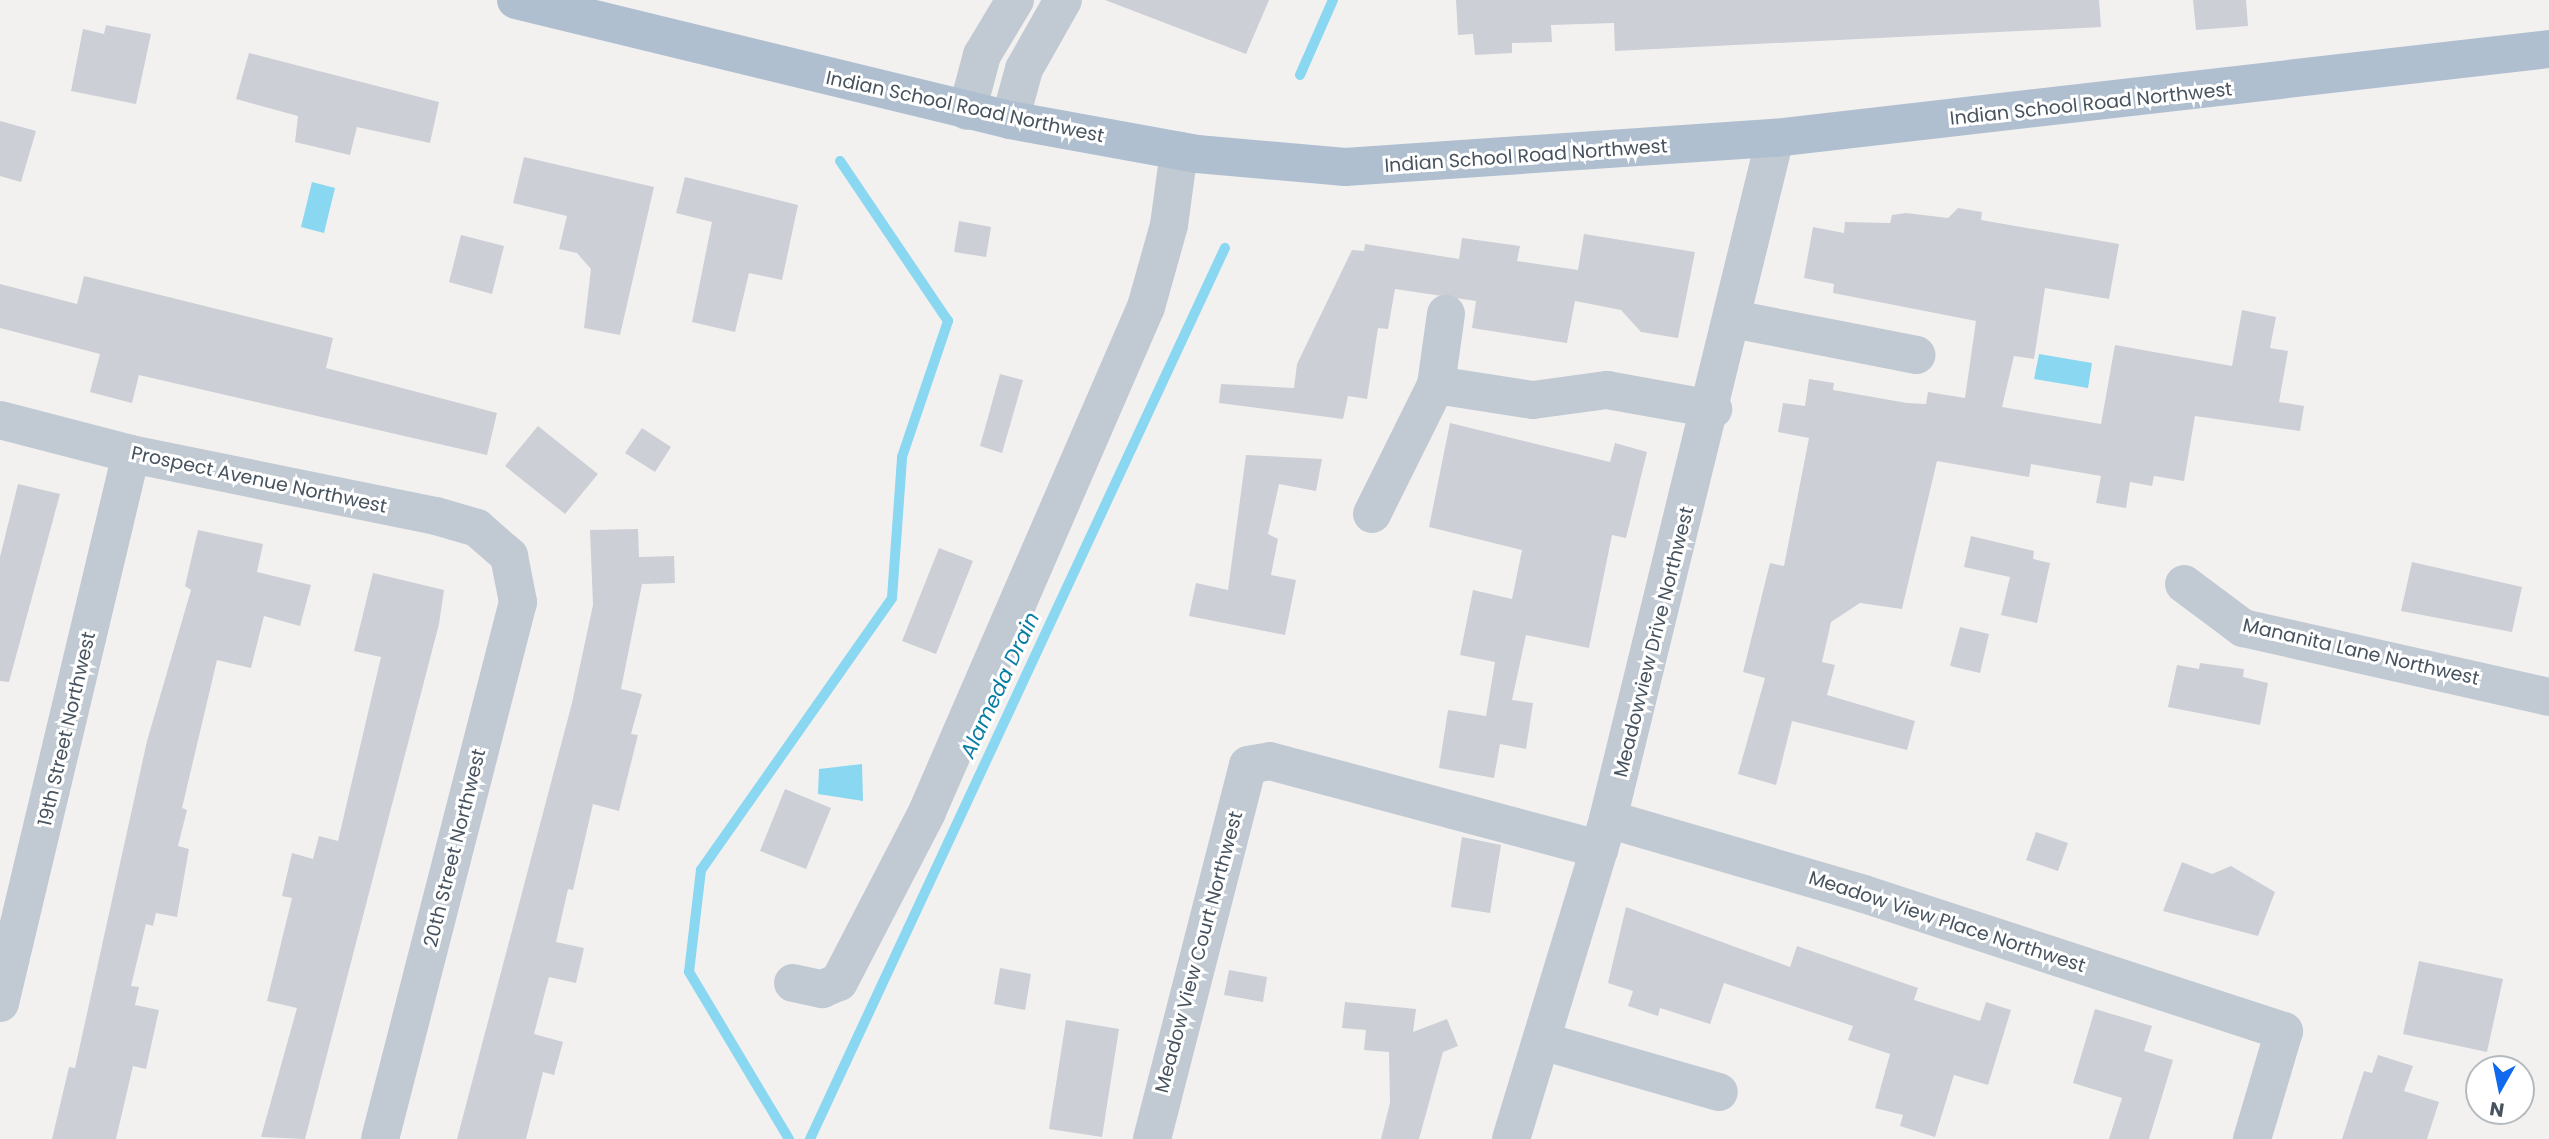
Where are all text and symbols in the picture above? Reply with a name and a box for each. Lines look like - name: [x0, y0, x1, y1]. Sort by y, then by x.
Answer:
- street label: Indian School Road Northwest: [824, 66, 1106, 148]
- street label: Indian School Road Northwest: [1949, 78, 2233, 130]
- street label: Indian School Road Northwest: [1384, 135, 1668, 177]
- street label: Prospect Avenue Northwest: [129, 442, 389, 518]
- street label: Meadowview Drive Northwest: [1609, 504, 1699, 780]
- water label: Alameda Drain: [955, 608, 1045, 762]
- street label: Mananita Lane Northwest: [2241, 614, 2481, 690]
- street label: 19th Street Northwest: [34, 630, 100, 828]
- street label: 20th Street Northwest: [419, 746, 491, 950]
- street label: Meadow View Court Northwest: [1150, 809, 1248, 1095]
- street label: Meadow View Place Northwest: [1806, 866, 2088, 978]
- north arrow: [2465, 1055, 2535, 1125]
- text: N: [2488, 1095, 2506, 1124]

